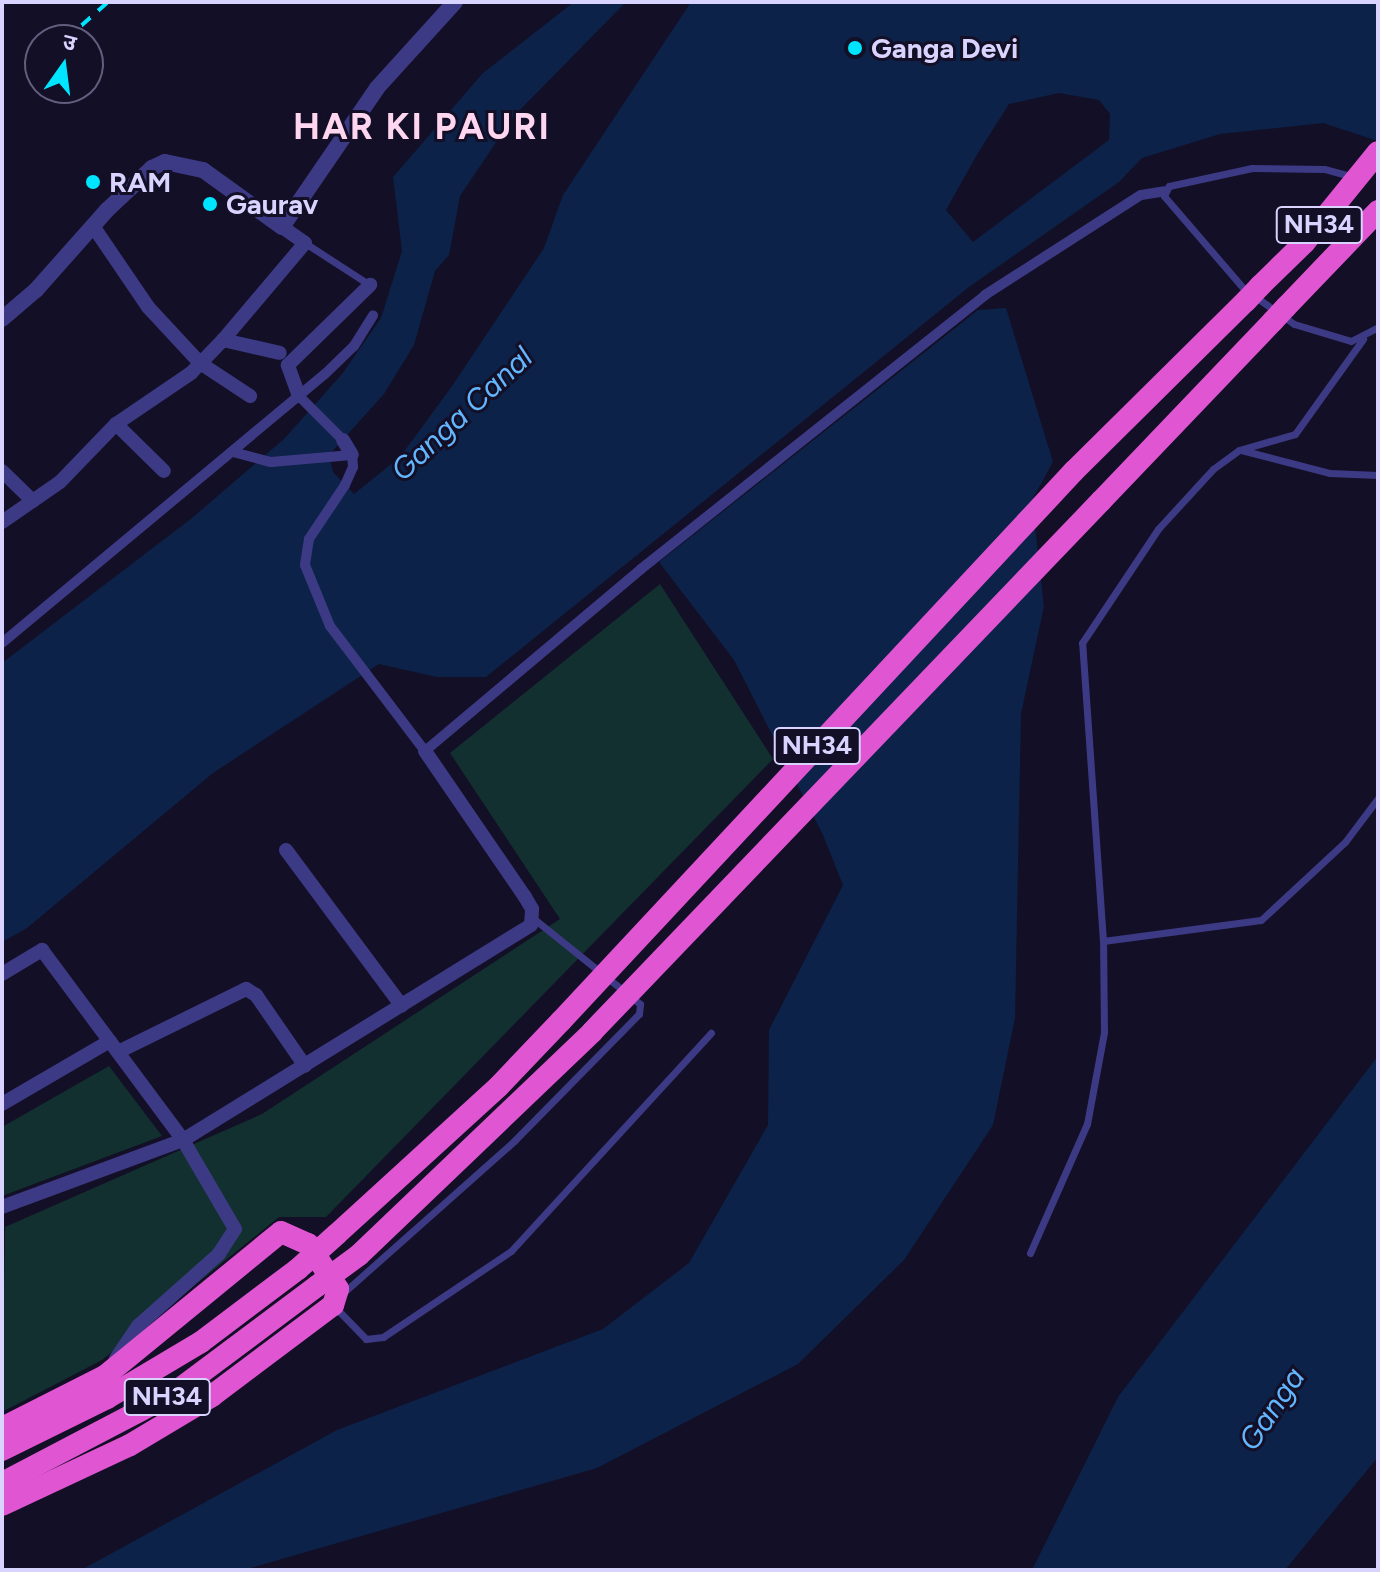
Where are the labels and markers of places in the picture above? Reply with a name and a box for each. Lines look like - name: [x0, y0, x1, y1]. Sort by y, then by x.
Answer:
- place label: Ganga Devi: [871, 31, 1018, 65]
- marker: Ganga Devi: [846, 39, 864, 57]
- place label: RAM: [109, 165, 171, 199]
- marker: RAM: [84, 173, 102, 191]
- place label: Gaurav: [226, 187, 318, 221]
- marker: Gaurav: [201, 195, 219, 213]

